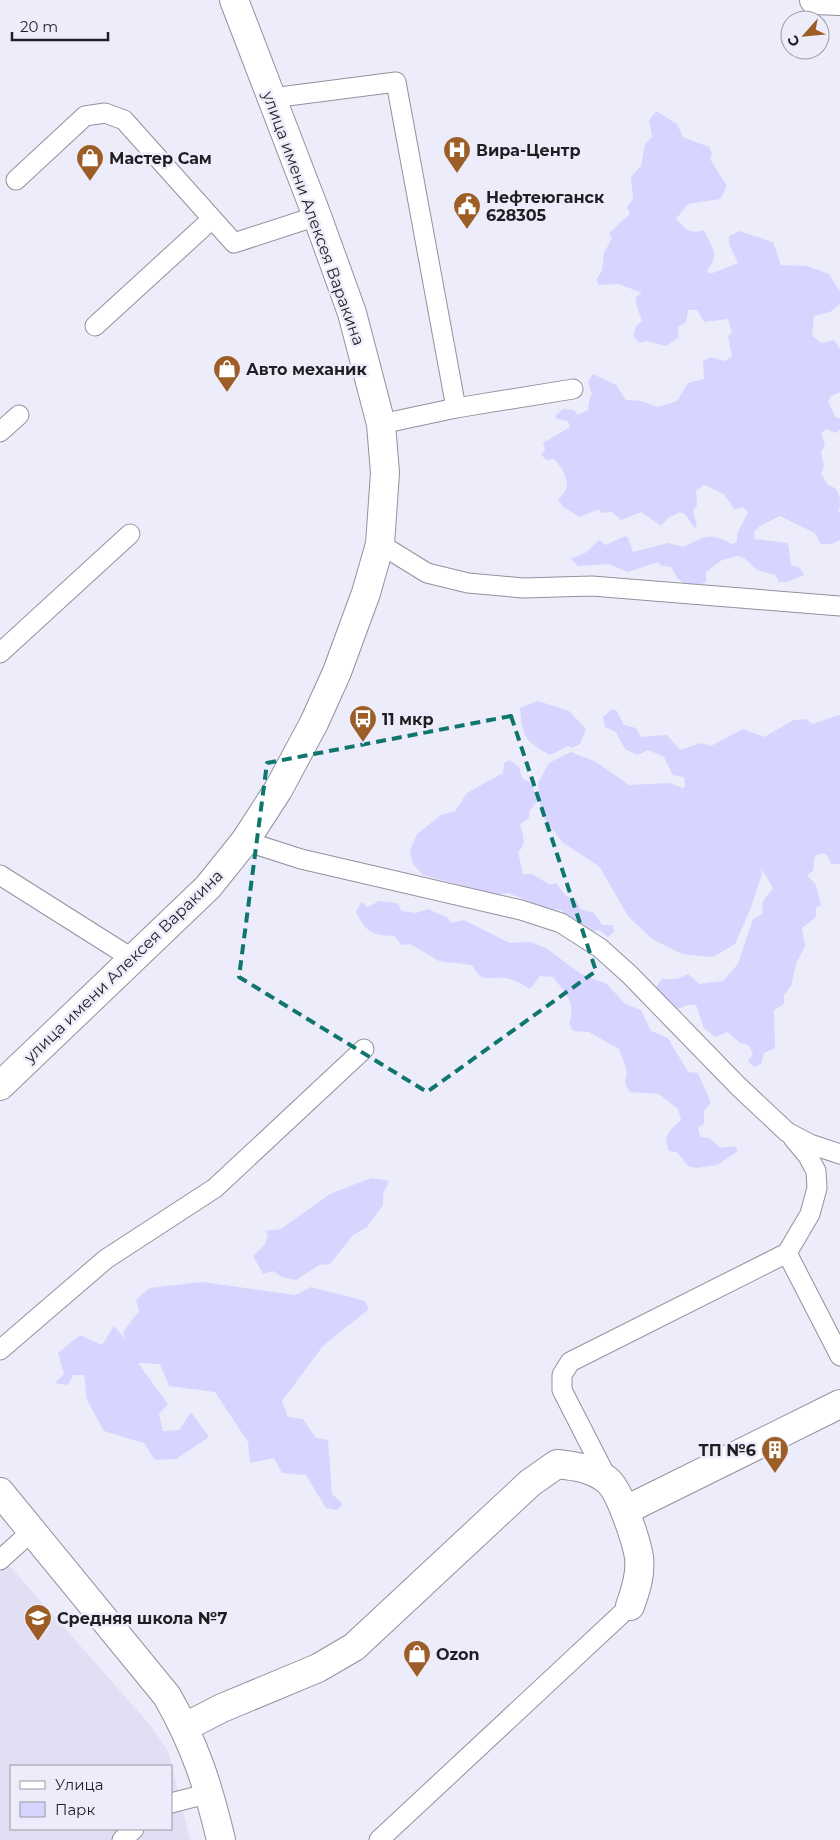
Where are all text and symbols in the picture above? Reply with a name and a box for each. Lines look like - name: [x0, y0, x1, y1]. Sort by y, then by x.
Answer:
- scale bar: [12, 10, 109, 42]
- north arrow: [780, 10, 830, 60]
- text: 20 m: [20, 17, 58, 36]
- text: С: [783, 32, 804, 50]
- street label: улица имени Алексея Варакина: [258, 88, 368, 348]
- hospital icon: Вира-Центр: [442, 135, 472, 174]
- place label: Вира-Центр: [476, 141, 580, 160]
- shop icon: Мастер Сам: [75, 143, 105, 182]
- place label: Мастер Сам: [109, 149, 212, 168]
- place label: Нефтеюганск 628305: [486, 188, 605, 225]
- public building icon: Нефтеюганск 628305: [452, 191, 482, 230]
- shop icon: Авто механик: [212, 354, 242, 393]
- place label: Авто механик: [246, 360, 367, 379]
- bus stop icon: 11 мкр: [348, 704, 378, 743]
- place label: 11 мкр: [382, 710, 434, 729]
- street label: улица имени Алексея Варакина: [19, 866, 227, 1067]
- building icon: ТП №6: [760, 1435, 790, 1474]
- place label: ТП №6: [699, 1441, 756, 1460]
- school or university icon: Средняя школа №7: [23, 1603, 53, 1642]
- place label: Средняя школа №7: [57, 1609, 227, 1628]
- shop icon: Ozon: [402, 1639, 432, 1678]
- place label: Ozon: [436, 1645, 480, 1664]
- legend: [10, 1765, 172, 1830]
- text: Улица: [55, 1775, 103, 1794]
- text: Парк: [55, 1800, 95, 1819]

